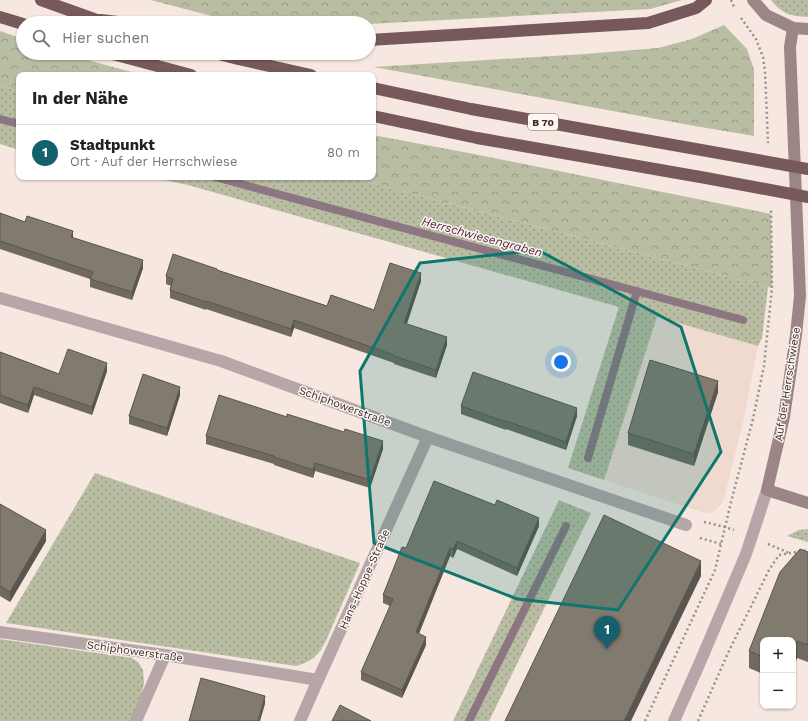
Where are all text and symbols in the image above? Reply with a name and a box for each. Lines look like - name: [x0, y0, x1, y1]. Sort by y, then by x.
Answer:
- search box: [16, 16, 376, 60]
- icon: search: [30, 27, 52, 49]
- text: Hier suchen: [62, 29, 149, 47]
- text: In der Nähe: [32, 88, 128, 108]
- road number: B 70: [528, 114, 558, 130]
- text: Stadtpunkt: [70, 136, 155, 154]
- text: 1: [42, 145, 48, 160]
- text: 80 m: [327, 145, 360, 160]
- text: Ort · Auf der Herrschwiese: [70, 154, 237, 169]
- water label: Herrschwiesengraben: [420, 214, 544, 260]
- street label: Auf der Herrschwiese: [772, 326, 803, 442]
- your location: [551, 352, 571, 372]
- street label: Schiphowerstraße: [297, 384, 393, 429]
- street label: Hans-Hoppe-Straße: [337, 527, 392, 631]
- pin: 1: [594, 616, 620, 649]
- map controls: [760, 637, 796, 709]
- button: +: [760, 637, 796, 673]
- street label: Schiphowerstraße: [86, 638, 184, 665]
- button: −: [760, 673, 796, 709]

